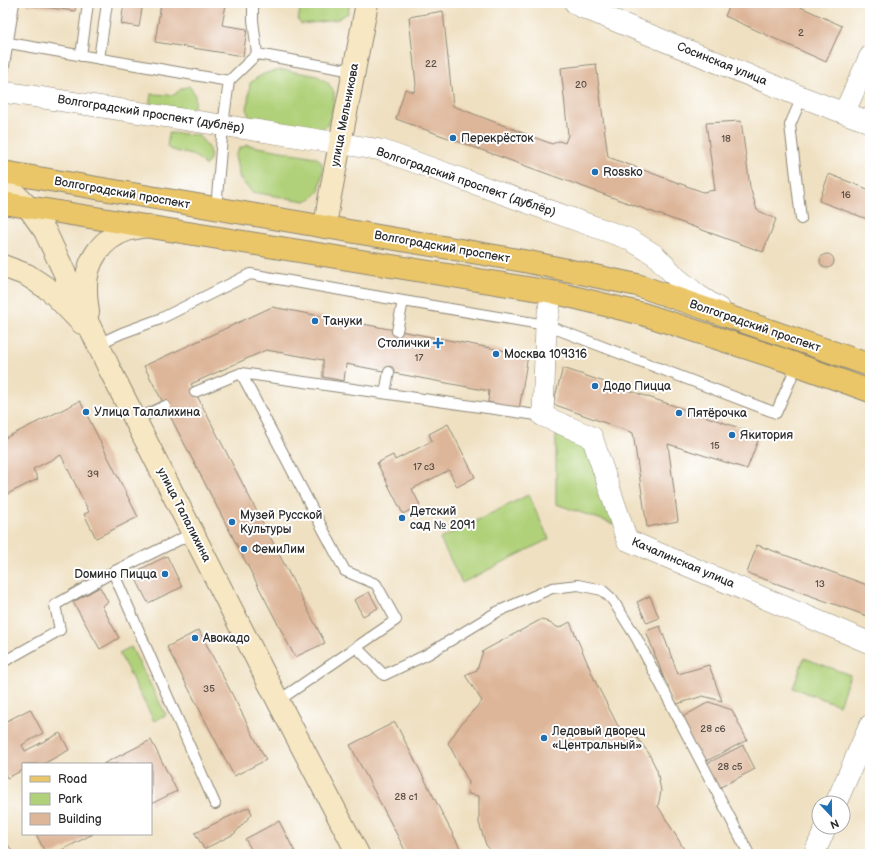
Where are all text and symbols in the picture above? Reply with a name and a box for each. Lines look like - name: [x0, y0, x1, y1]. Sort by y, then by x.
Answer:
- house number: 2: [798, 27, 804, 39]
- street label: Сосинская улица: [675, 39, 769, 89]
- house number: 22: [425, 58, 437, 70]
- street label: улица Мельникова: [328, 62, 362, 168]
- house number: 20: [575, 79, 587, 91]
- street label: Волгоградский проспект (дублёр): [56, 92, 246, 136]
- place label: Перекрёсток: [461, 131, 534, 146]
- marker: Перекрёсток: [448, 133, 458, 143]
- house number: 18: [721, 133, 731, 145]
- street label: Волгоградский проспект (дублёр): [374, 144, 558, 220]
- place label: Rossko: [603, 165, 643, 180]
- marker: Rossko: [590, 167, 600, 177]
- street label: Волгоградский проспект: [53, 174, 191, 212]
- house number: 16: [841, 189, 851, 201]
- street label: Волгоградский проспект: [373, 228, 511, 266]
- street label: Волгоградский проспект: [687, 297, 823, 356]
- place label: Тануки: [323, 314, 362, 329]
- marker: Тануки: [310, 316, 320, 326]
- place label: Столички: [378, 336, 430, 351]
- marker: Столички: [433, 338, 443, 348]
- place label: Москва 109316: [504, 347, 587, 362]
- marker: Москва 109316: [491, 349, 501, 359]
- house number: 17: [415, 352, 423, 364]
- place label: Додо Пицца: [603, 379, 671, 394]
- marker: Додо Пицца: [590, 381, 600, 391]
- place label: Улица Талалихина: [94, 405, 200, 420]
- place label: Пятёрочка: [687, 406, 747, 421]
- marker: Улица Талалихина: [81, 407, 91, 417]
- marker: Пятёрочка: [674, 408, 684, 418]
- place label: Якитория: [740, 428, 794, 443]
- marker: Якитория: [727, 430, 737, 440]
- house number: 15: [710, 440, 720, 452]
- house number: 17 с3: [413, 461, 435, 473]
- street label: улица Талалихина: [154, 465, 214, 565]
- house number: 39: [87, 468, 99, 480]
- place label: Детский сад № 2091: [410, 504, 475, 533]
- place label: Музей Русской Культуры: [240, 508, 322, 537]
- marker: Детский сад № 2091: [397, 513, 407, 523]
- marker: Музей Русской Культуры: [227, 517, 237, 527]
- street label: Качалинская улица: [629, 534, 737, 592]
- place label: ФемиЛим: [252, 542, 305, 557]
- marker: ФемиЛим: [239, 544, 249, 554]
- place label: Dомино Пицца: [74, 567, 157, 582]
- marker: Dомино Пицца: [160, 569, 170, 579]
- house number: 13: [815, 578, 825, 590]
- place label: Авокадо: [202, 631, 250, 646]
- marker: Авокадо: [190, 633, 200, 643]
- house number: 35: [203, 683, 215, 695]
- house number: 28 с6: [700, 723, 726, 735]
- place label: Ледовый дворец «Центральный»: [551, 724, 645, 753]
- marker: Ледовый дворец «Центральный»: [539, 733, 549, 743]
- house number: 28 с5: [717, 761, 743, 773]
- legend: [22, 763, 152, 835]
- text: Road: [58, 772, 87, 787]
- house number: 28 с1: [394, 791, 418, 803]
- text: Park: [58, 792, 82, 807]
- north arrow: [811, 795, 851, 835]
- text: Building: [58, 812, 102, 827]
- text: N: [828, 816, 841, 831]

